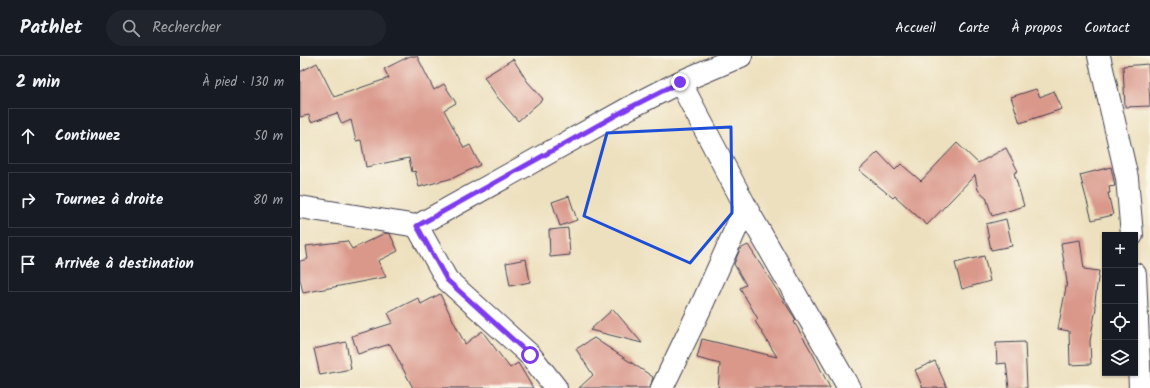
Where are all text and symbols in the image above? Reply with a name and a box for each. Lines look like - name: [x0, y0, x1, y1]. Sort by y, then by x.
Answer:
- search box: [106, 10, 386, 46]
- text: Pathlet: [20, 13, 82, 43]
- text: Rechercher: [152, 16, 221, 40]
- icon: search: [120, 17, 142, 39]
- text: Accueil: [895, 17, 936, 39]
- text: Carte: [958, 17, 989, 39]
- text: À propos: [1011, 17, 1062, 39]
- text: Contact: [1084, 17, 1130, 39]
- text: 2 min: [16, 69, 60, 96]
- text: À pied · 130 m: [202, 72, 284, 93]
- route end: [671, 73, 689, 91]
- text: Continuez: [55, 124, 120, 148]
- icon: ahead: [17, 125, 39, 147]
- text: 50 m: [254, 126, 283, 147]
- text: Tournez à droite: [55, 188, 163, 212]
- icon: right: [17, 189, 39, 211]
- text: 80 m: [253, 190, 283, 211]
- map controls: [1102, 232, 1138, 376]
- button: +: [1102, 232, 1138, 268]
- text: Arrivée à destination: [55, 252, 194, 276]
- icon: arrive: [17, 253, 39, 275]
- button: −: [1102, 268, 1138, 304]
- button: locate: [1102, 304, 1138, 340]
- button: layers: [1102, 340, 1138, 376]
- route start: [521, 346, 539, 364]

